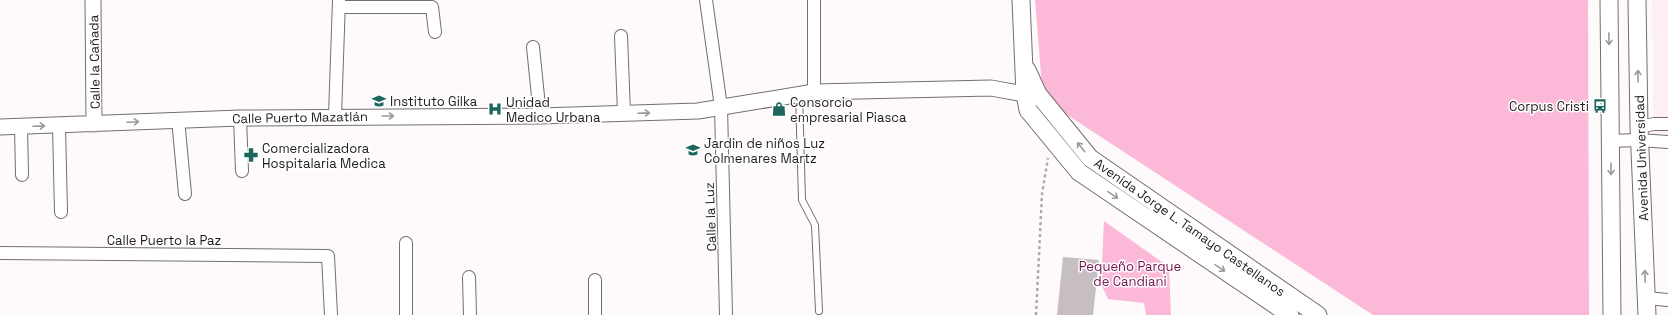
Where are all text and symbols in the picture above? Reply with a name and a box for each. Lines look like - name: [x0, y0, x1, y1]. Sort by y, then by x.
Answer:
- street label: Calle la Cañada: [85, 14, 104, 109]
- one-way arrow: [1605, 32, 1613, 45]
- one-way arrow: [1634, 70, 1642, 83]
- school or university icon: Instituto Gilka: [371, 93, 387, 109]
- place label: Instituto Gilka: [390, 93, 478, 110]
- place label: Unidad Medico Urbana: [506, 94, 601, 126]
- place label: Consorcio empresarial Piasca: [790, 94, 907, 126]
- street label: Avenida Universidad: [1631, 95, 1652, 221]
- place label: Corpus Cristi: [1509, 98, 1589, 115]
- bus stop icon: Corpus Cristi: [1592, 98, 1608, 114]
- hospital icon: Unidad Medico Urbana: [487, 101, 503, 117]
- shop icon: Consorcio empresarial Piasca: [771, 101, 787, 117]
- street label: Calle Puerto Mazatlán: [232, 108, 368, 127]
- one-way arrow: [637, 109, 650, 116]
- one-way arrow: [381, 112, 394, 120]
- one-way arrow: [126, 118, 139, 126]
- one-way arrow: [32, 122, 45, 130]
- place label: Jardin de niños Luz Colmenares Martz: [704, 135, 825, 167]
- place label: Comercializadora Hospitalaria Medica: [262, 140, 386, 172]
- one-way arrow: [1077, 141, 1086, 152]
- school or university icon: Jardin de niños Luz Colmenares Martz: [685, 142, 701, 158]
- pharmacy icon: Comercializadora Hospitalaria Medica: [243, 147, 259, 163]
- street label: Avenida Jorge L. Tamayo Castellanos: [1091, 155, 1289, 300]
- one-way arrow: [1607, 162, 1615, 175]
- street label: Calle la Luz: [701, 182, 720, 252]
- one-way arrow: [1107, 191, 1119, 199]
- street label: Calle Puerto la Paz: [107, 232, 222, 249]
- park label: Pequeño Parque de Candiani: [1079, 258, 1181, 290]
- one-way arrow: [1214, 264, 1225, 272]
- one-way arrow: [1641, 270, 1649, 283]

